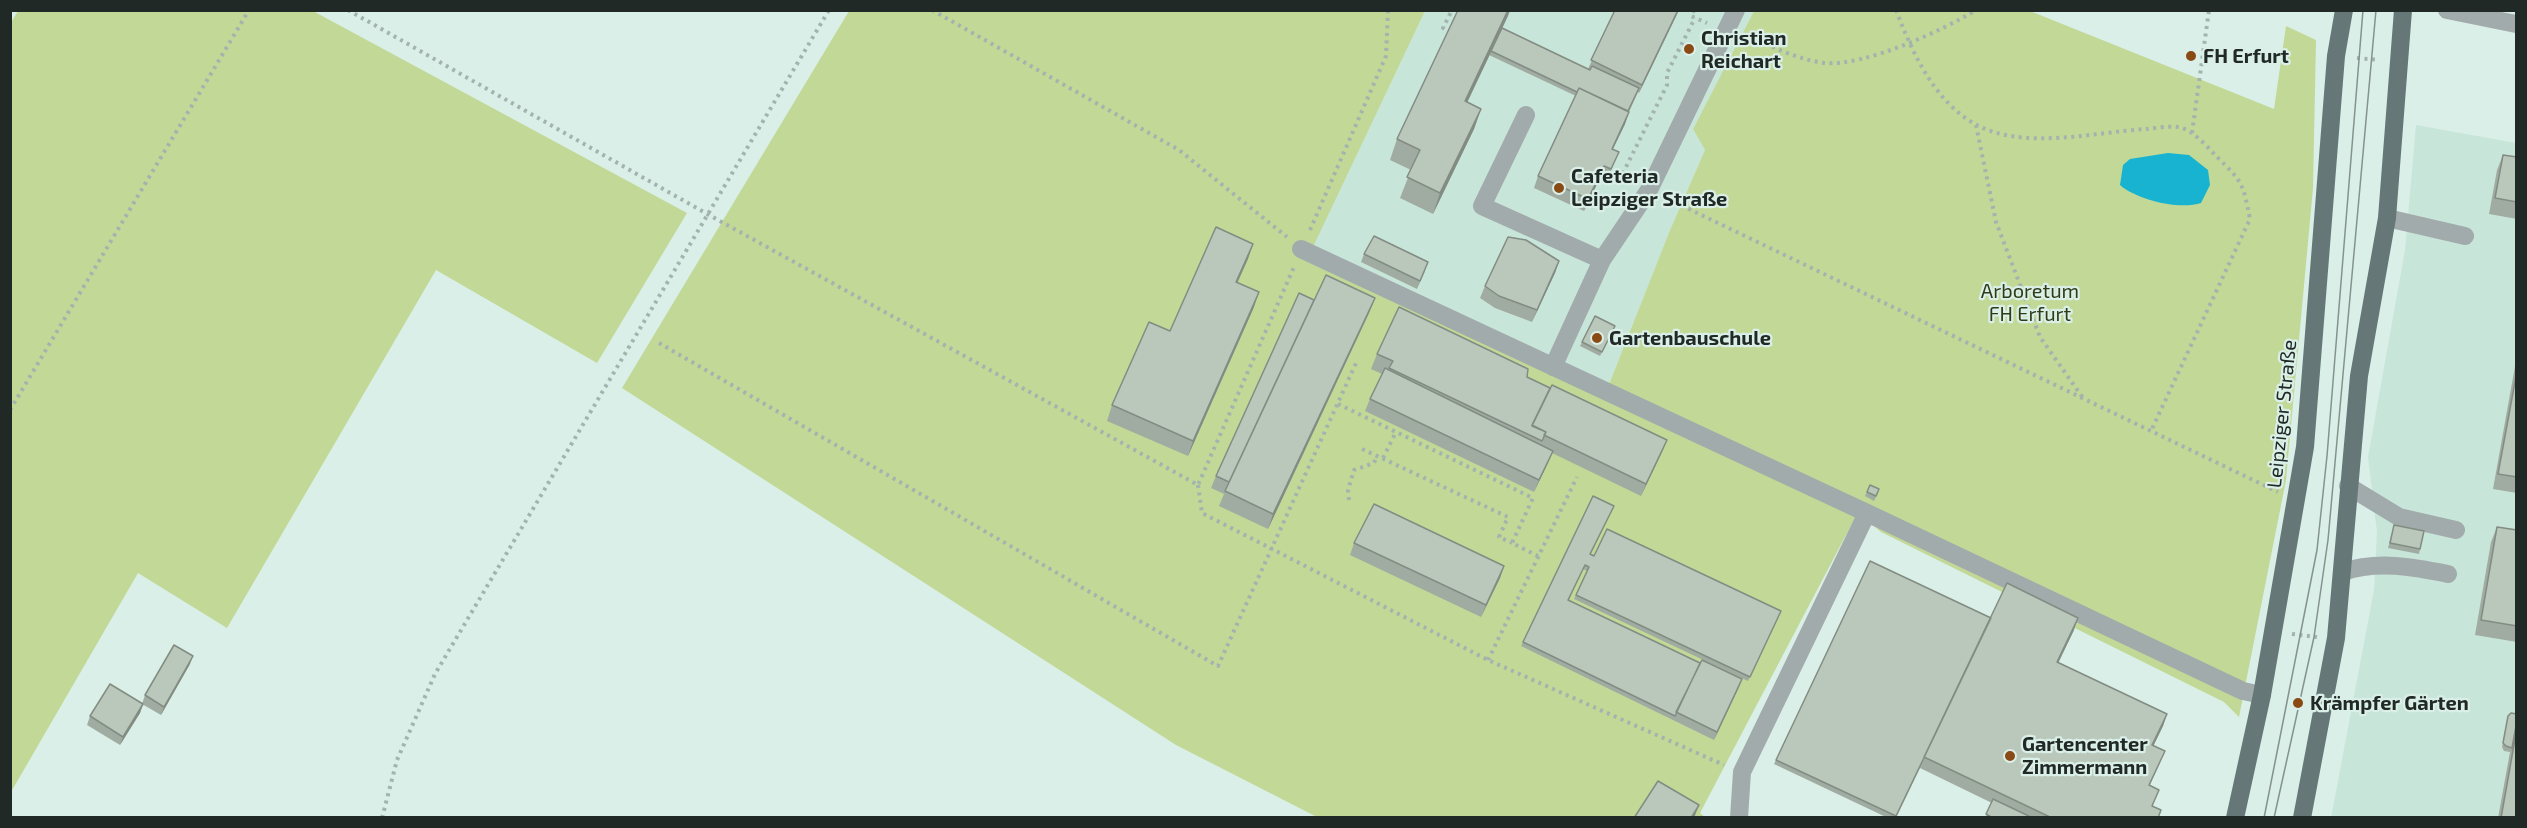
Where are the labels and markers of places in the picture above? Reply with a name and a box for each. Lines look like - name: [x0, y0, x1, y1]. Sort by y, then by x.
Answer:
- place label: Christian Reichart: [1701, 26, 1787, 73]
- marker: Christian Reichart: [1682, 42, 1696, 56]
- place label: FH Erfurt: [2203, 44, 2289, 68]
- marker: FH Erfurt: [2184, 49, 2198, 63]
- place label: Cafeteria Leipziger Straße: [1571, 164, 1727, 211]
- marker: Cafeteria Leipziger Straße: [1552, 181, 1566, 195]
- place label: Gartenbauschule: [1609, 326, 1771, 350]
- marker: Gartenbauschule: [1590, 331, 1604, 345]
- place label: Krämpfer Gärten: [2310, 691, 2469, 715]
- marker: Krämpfer Gärten: [2291, 696, 2305, 710]
- place label: Gartencenter Zimmermann: [2022, 732, 2148, 779]
- marker: Gartencenter Zimmermann: [2003, 749, 2017, 763]

